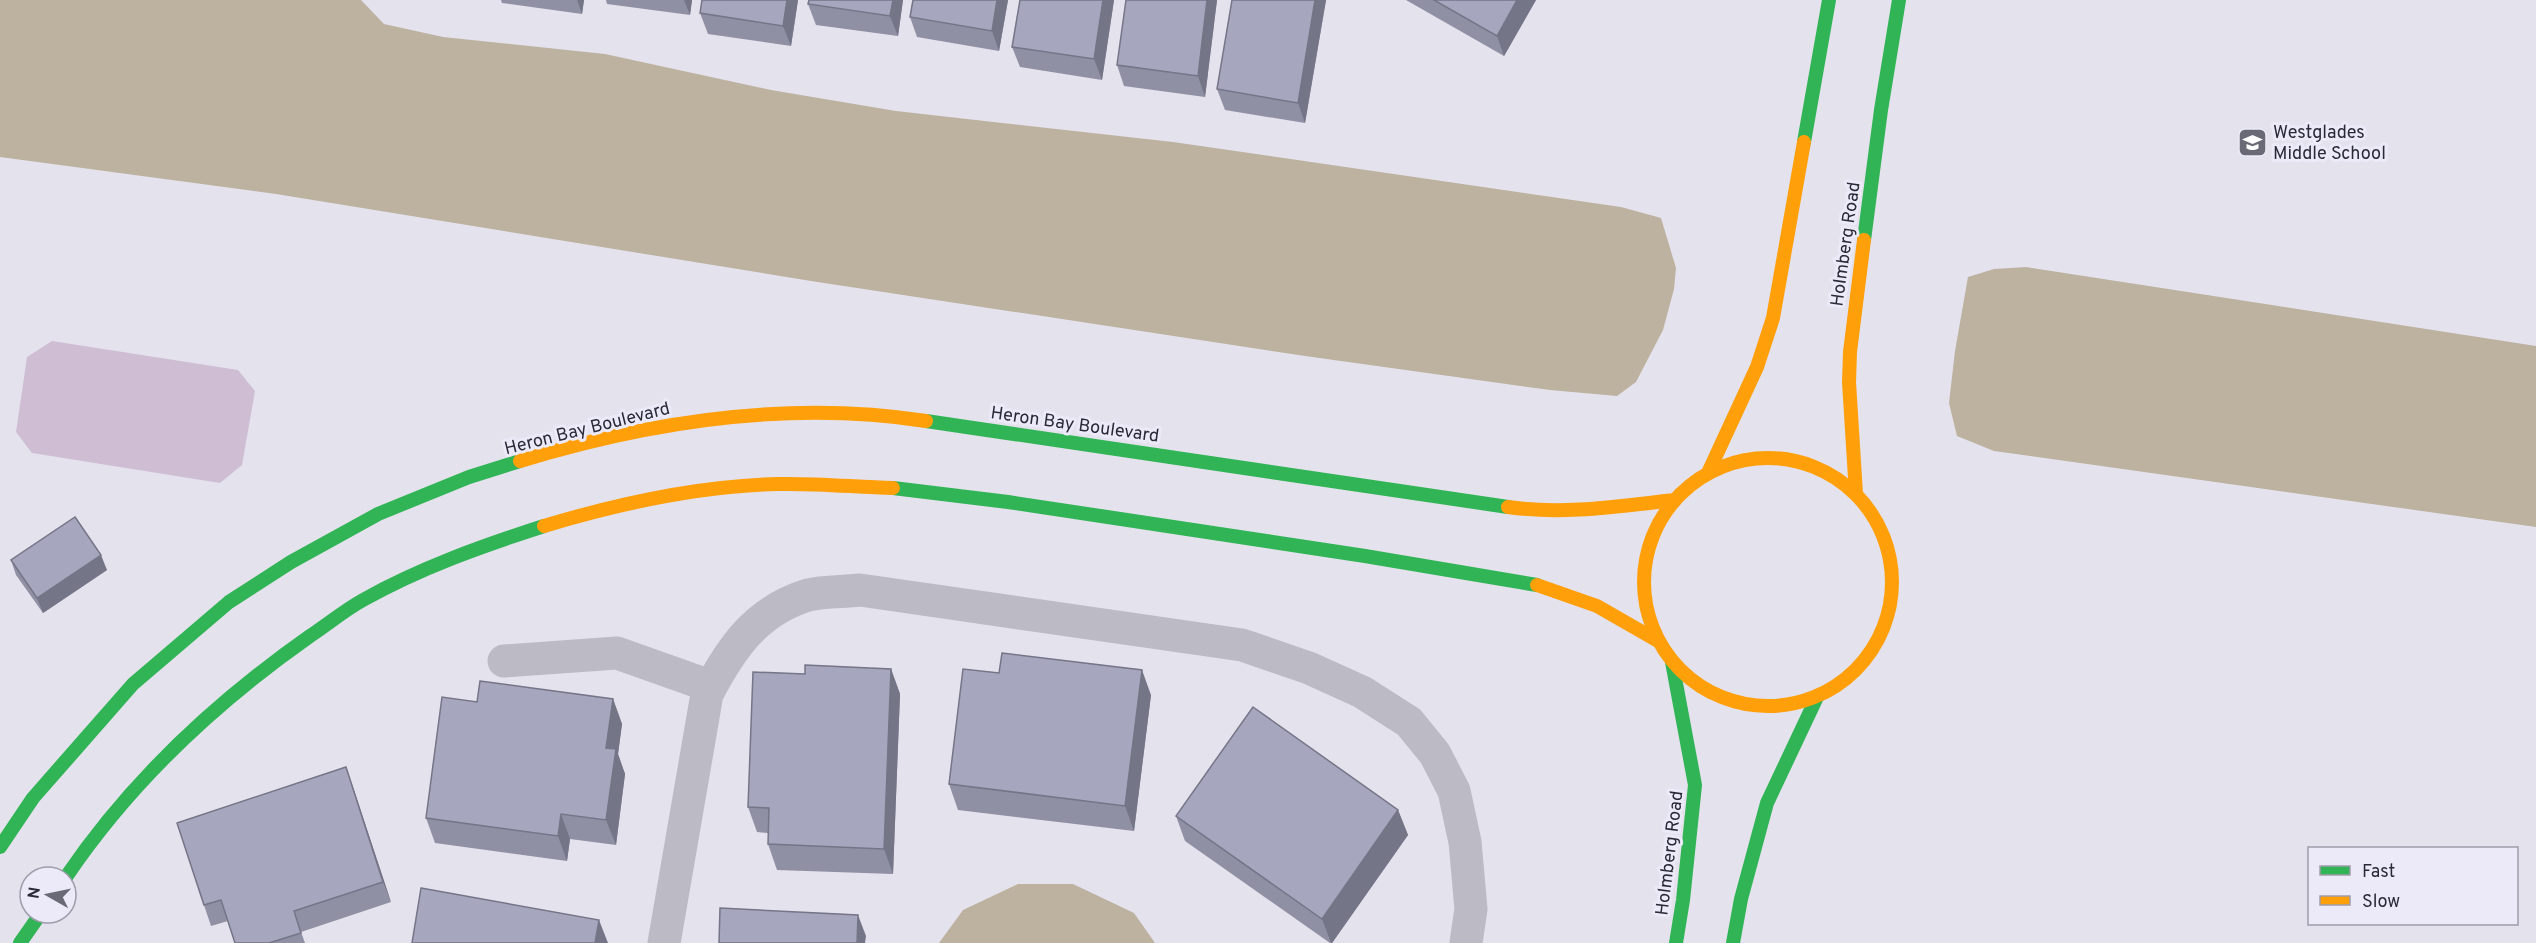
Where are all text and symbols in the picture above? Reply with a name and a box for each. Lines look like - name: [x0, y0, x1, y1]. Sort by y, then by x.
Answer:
- place label: Westglades Middle School: [2273, 122, 2386, 166]
- school or university icon: Westglades Middle School: [2236, 126, 2268, 158]
- street label: Holmberg Road: [1826, 180, 1867, 308]
- street label: Heron Bay Boulevard: [502, 398, 673, 461]
- street label: Heron Bay Boulevard: [989, 402, 1161, 449]
- street label: Holmberg Road: [1651, 789, 1690, 917]
- legend: [2308, 847, 2518, 925]
- text: Fast: [2362, 861, 2395, 884]
- north arrow: [18, 865, 78, 925]
- text: N: [24, 886, 46, 900]
- text: Slow: [2362, 891, 2400, 914]

